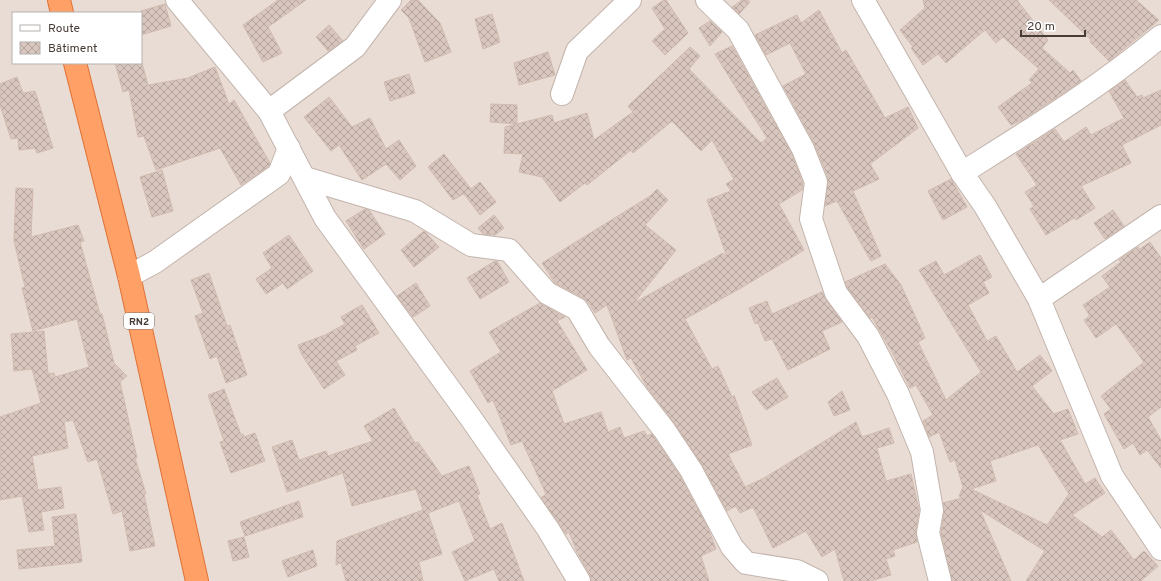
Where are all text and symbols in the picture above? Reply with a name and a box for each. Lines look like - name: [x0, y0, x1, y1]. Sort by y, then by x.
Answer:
- legend: [12, 12, 142, 64]
- scale bar: [1021, 12, 1085, 38]
- text: 20 m: [1027, 19, 1055, 35]
- text: Route: [48, 21, 80, 37]
- text: Bâtiment: [48, 41, 98, 57]
- road number: RN2: [124, 313, 154, 329]

